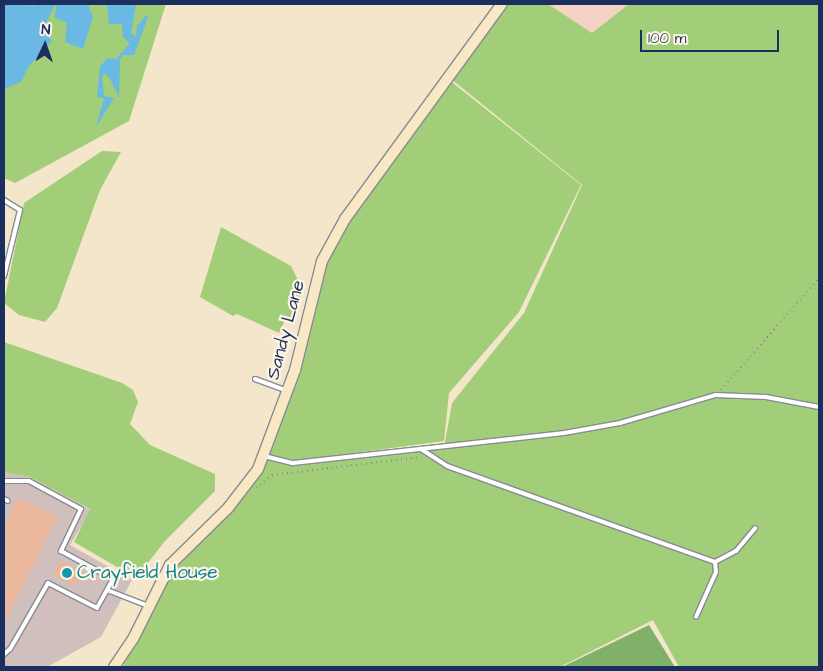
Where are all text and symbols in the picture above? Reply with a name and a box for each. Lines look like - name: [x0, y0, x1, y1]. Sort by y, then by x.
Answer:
- north arrow: [20, 20, 70, 70]
- text: N: [41, 20, 51, 40]
- scale bar: [643, 20, 782, 52]
- text: 100 m: [648, 28, 687, 49]
- street label: Sandy Lane: [262, 278, 310, 382]
- place label: Crayfield House: [77, 562, 217, 584]
- marker: Crayfield House: [61, 567, 73, 579]

